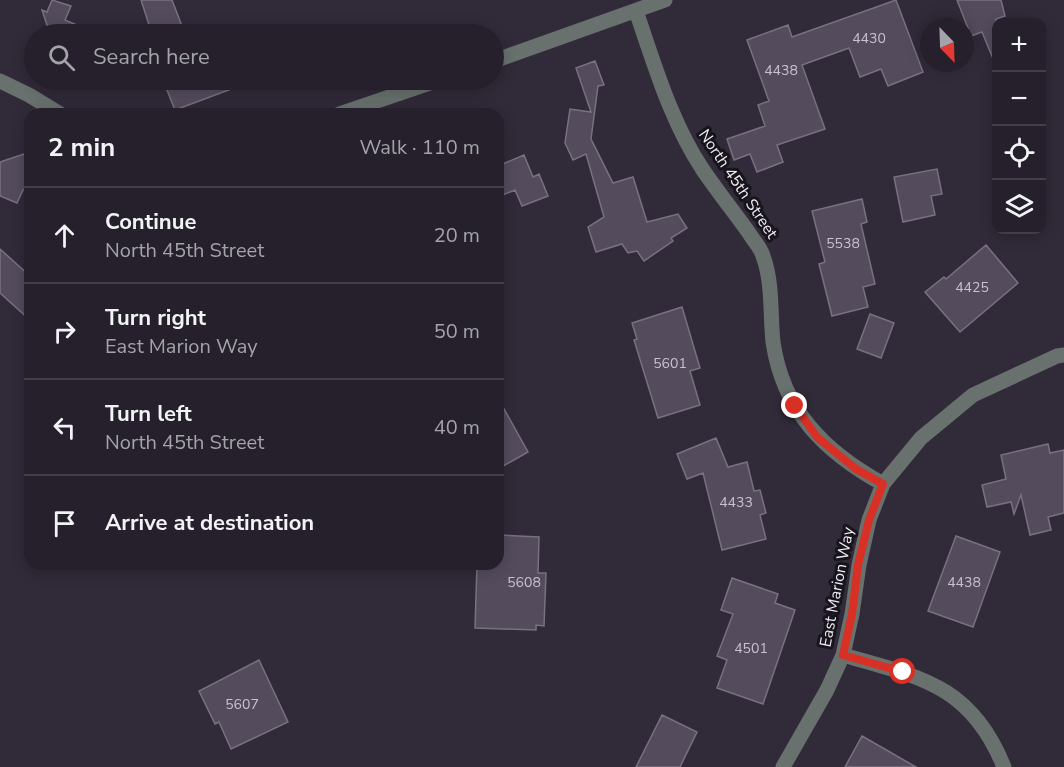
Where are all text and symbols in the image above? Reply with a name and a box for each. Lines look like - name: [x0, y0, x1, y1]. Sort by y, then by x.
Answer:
- north arrow: [920, 18, 974, 72]
- map controls: [992, 18, 1046, 234]
- button: +: [992, 18, 1046, 72]
- search box: [24, 24, 504, 90]
- house number: 4430: [852, 29, 886, 48]
- icon: search: [45, 41, 78, 74]
- text: Search here: [93, 42, 210, 72]
- house number: 4438: [764, 61, 798, 80]
- button: −: [992, 72, 1046, 126]
- street label: North 45th Street: [693, 125, 783, 243]
- button: locate: [992, 126, 1046, 180]
- text: 2 min: [48, 130, 115, 165]
- text: Walk · 110 m: [360, 134, 480, 161]
- button: layers: [992, 180, 1046, 234]
- text: Continue: [105, 207, 196, 237]
- icon: ahead: [48, 219, 81, 252]
- text: 20 m: [434, 222, 480, 249]
- house number: 5538: [826, 234, 860, 253]
- text: North 45th Street: [105, 237, 264, 264]
- house number: 4425: [955, 278, 989, 297]
- text: Turn right: [105, 303, 206, 333]
- icon: right: [48, 315, 81, 348]
- text: 50 m: [434, 318, 480, 345]
- text: East Marion Way: [105, 333, 258, 360]
- house number: 5601: [653, 354, 687, 373]
- route end: [781, 392, 807, 418]
- text: Turn left: [105, 399, 192, 429]
- icon: left: [48, 411, 81, 444]
- text: 40 m: [434, 414, 480, 441]
- text: North 45th Street: [105, 429, 264, 456]
- house number: 4433: [719, 493, 753, 512]
- icon: arrive: [48, 507, 81, 540]
- text: Arrive at destination: [105, 508, 314, 538]
- street label: East Marion Way: [815, 524, 860, 649]
- house number: 5608: [507, 573, 541, 592]
- house number: 4438: [947, 573, 981, 592]
- house number: 4501: [734, 639, 768, 658]
- route start: [889, 658, 915, 684]
- house number: 5607: [225, 695, 259, 714]

